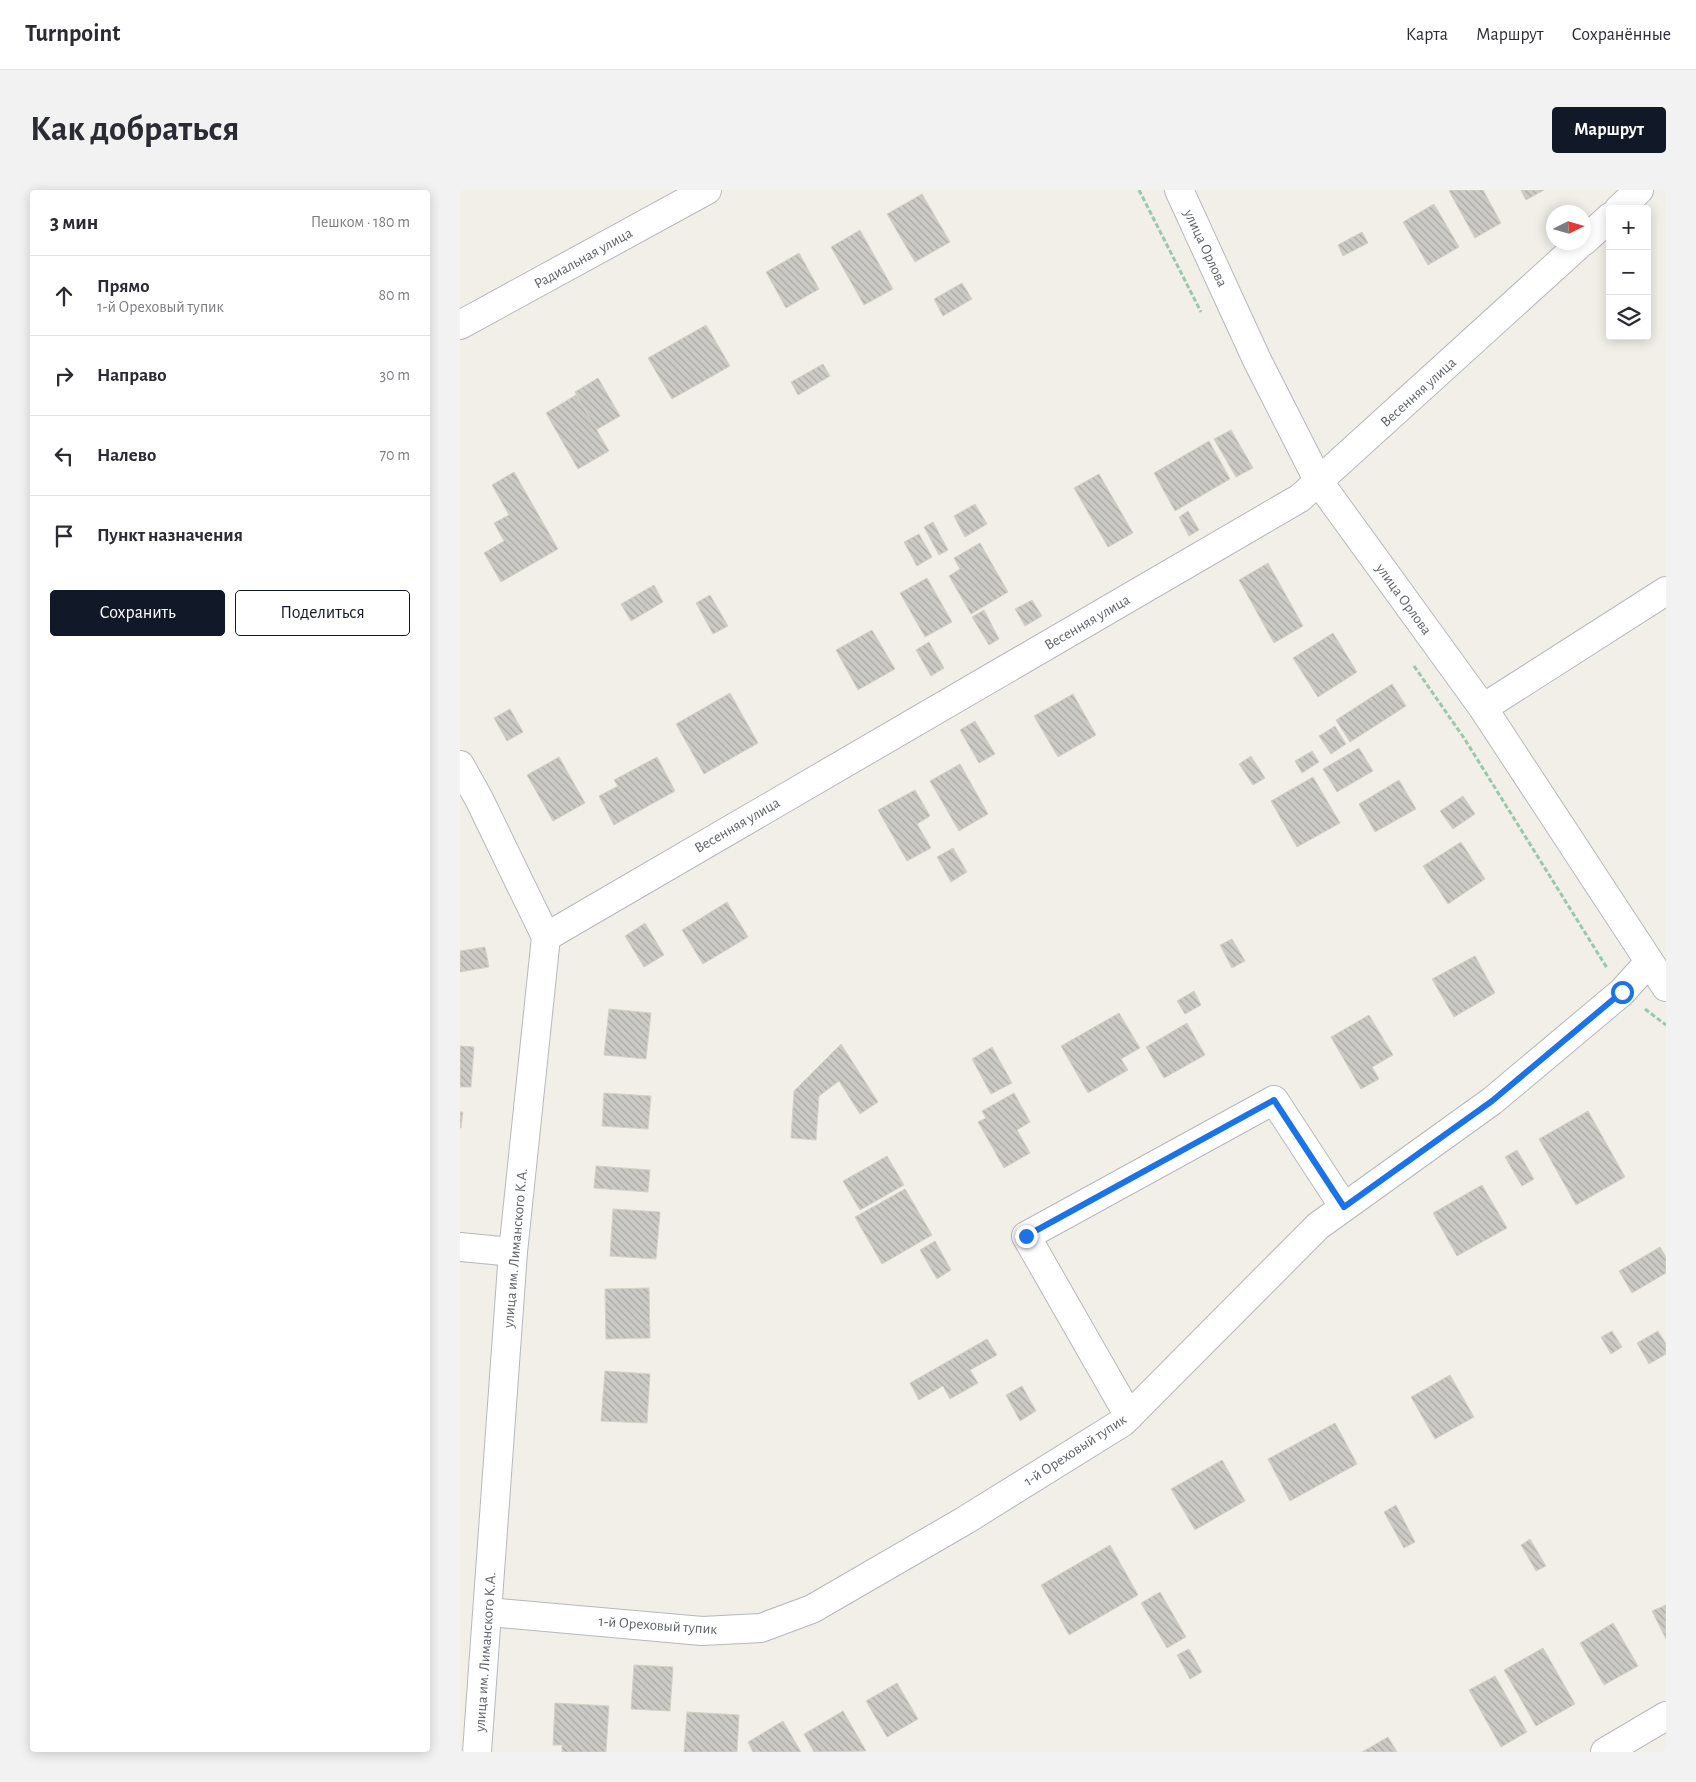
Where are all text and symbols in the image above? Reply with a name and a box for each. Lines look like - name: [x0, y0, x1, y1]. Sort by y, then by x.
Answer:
- text: Turnpoint: [25, 22, 120, 46]
- text: Карта: [1406, 26, 1448, 44]
- text: Маршрут: [1476, 26, 1544, 44]
- text: Сохранённые: [1572, 26, 1671, 44]
- button: Маршрут: [1552, 107, 1666, 153]
- text: Как добраться: [30, 112, 239, 147]
- north arrow: [1546, 205, 1591, 250]
- map controls: [1606, 205, 1651, 340]
- button: +: [1606, 205, 1651, 250]
- street label: улица Орлова: [1181, 206, 1230, 289]
- text: 3 мин: [50, 212, 98, 233]
- text: Пешком · 180 m: [311, 214, 410, 230]
- street label: Радиальная улица: [532, 225, 635, 292]
- button: −: [1606, 250, 1651, 295]
- text: Прямо: [97, 277, 150, 296]
- icon: ahead: [50, 282, 78, 310]
- text: 80 m: [379, 287, 410, 303]
- button: layers: [1606, 295, 1651, 340]
- text: 1-й Ореховый тупик: [97, 299, 224, 315]
- street label: Весенняя улица: [1378, 355, 1459, 430]
- icon: right: [50, 362, 78, 390]
- text: Направо: [97, 366, 167, 385]
- text: 30 m: [380, 367, 410, 383]
- icon: left: [50, 442, 78, 470]
- text: Налево: [97, 446, 156, 465]
- text: 70 m: [379, 447, 410, 463]
- icon: arrive: [50, 522, 78, 550]
- text: Пункт назначения: [97, 526, 243, 545]
- street label: улица Орлова: [1372, 560, 1434, 638]
- button: Сохранить: [50, 590, 225, 636]
- button: Поделиться: [235, 590, 410, 636]
- street label: Весенняя улица: [1042, 592, 1133, 653]
- street label: Весенняя улица: [692, 795, 783, 856]
- route start: [1611, 981, 1634, 1004]
- street label: улица им. Лиманского К.А.: [501, 1167, 530, 1330]
- route end: [1015, 1225, 1038, 1248]
- street label: 1-й Ореховый тупик: [1021, 1412, 1129, 1489]
- street label: улица им. Лиманского К.А.: [472, 1572, 499, 1734]
- street label: 1-й Ореховый тупик: [598, 1614, 718, 1637]

